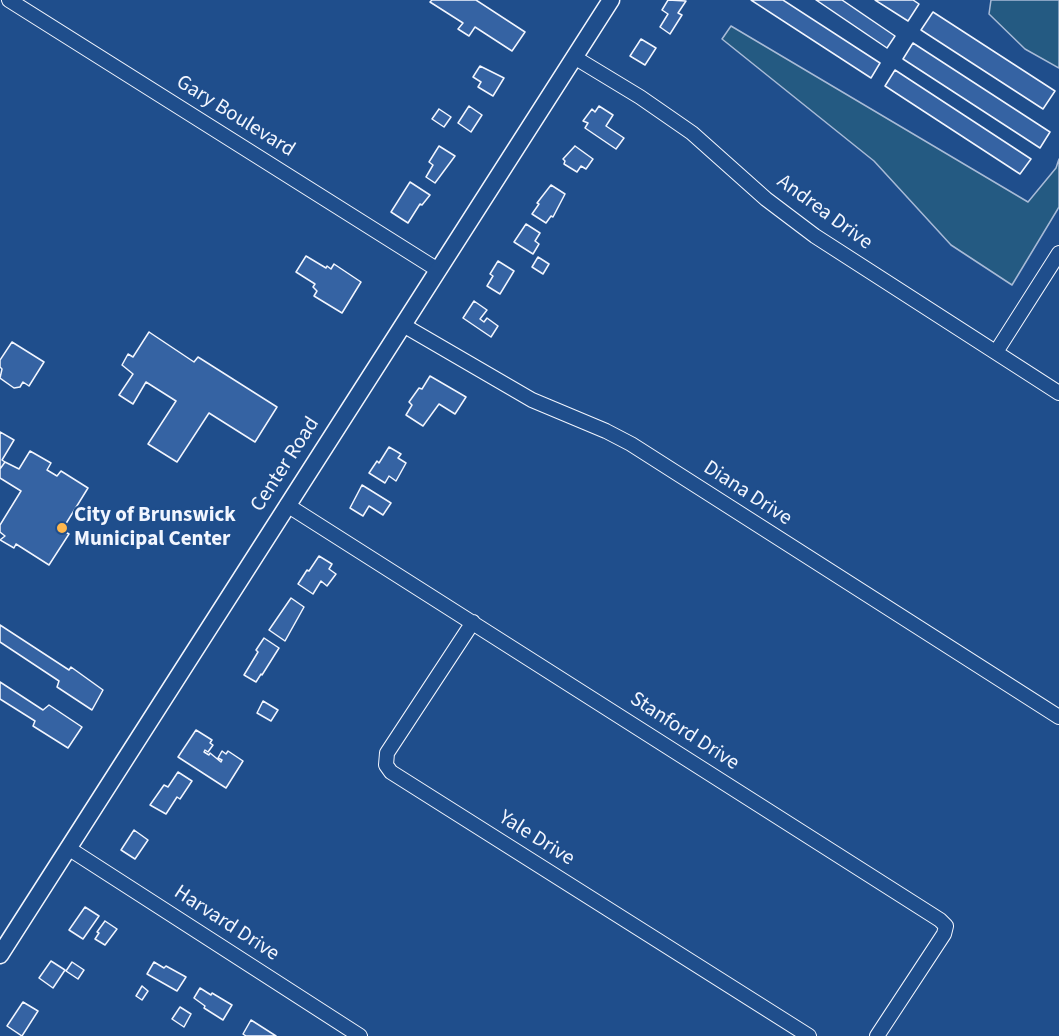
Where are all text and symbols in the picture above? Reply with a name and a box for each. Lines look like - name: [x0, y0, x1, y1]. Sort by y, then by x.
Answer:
- street label: Gary Boulevard: [171, 71, 299, 163]
- street label: Andrea Drive: [771, 170, 877, 256]
- street label: Center Road: [246, 413, 326, 517]
- street label: Diana Drive: [698, 456, 796, 532]
- place label: City of Brunswick Municipal Center: [74, 503, 236, 553]
- marker: City of Brunswick Municipal Center: [55, 521, 69, 535]
- street label: Stanford Drive: [625, 687, 743, 777]
- street label: Yale Drive: [493, 806, 579, 872]
- street label: Harvard Drive: [169, 881, 283, 967]

